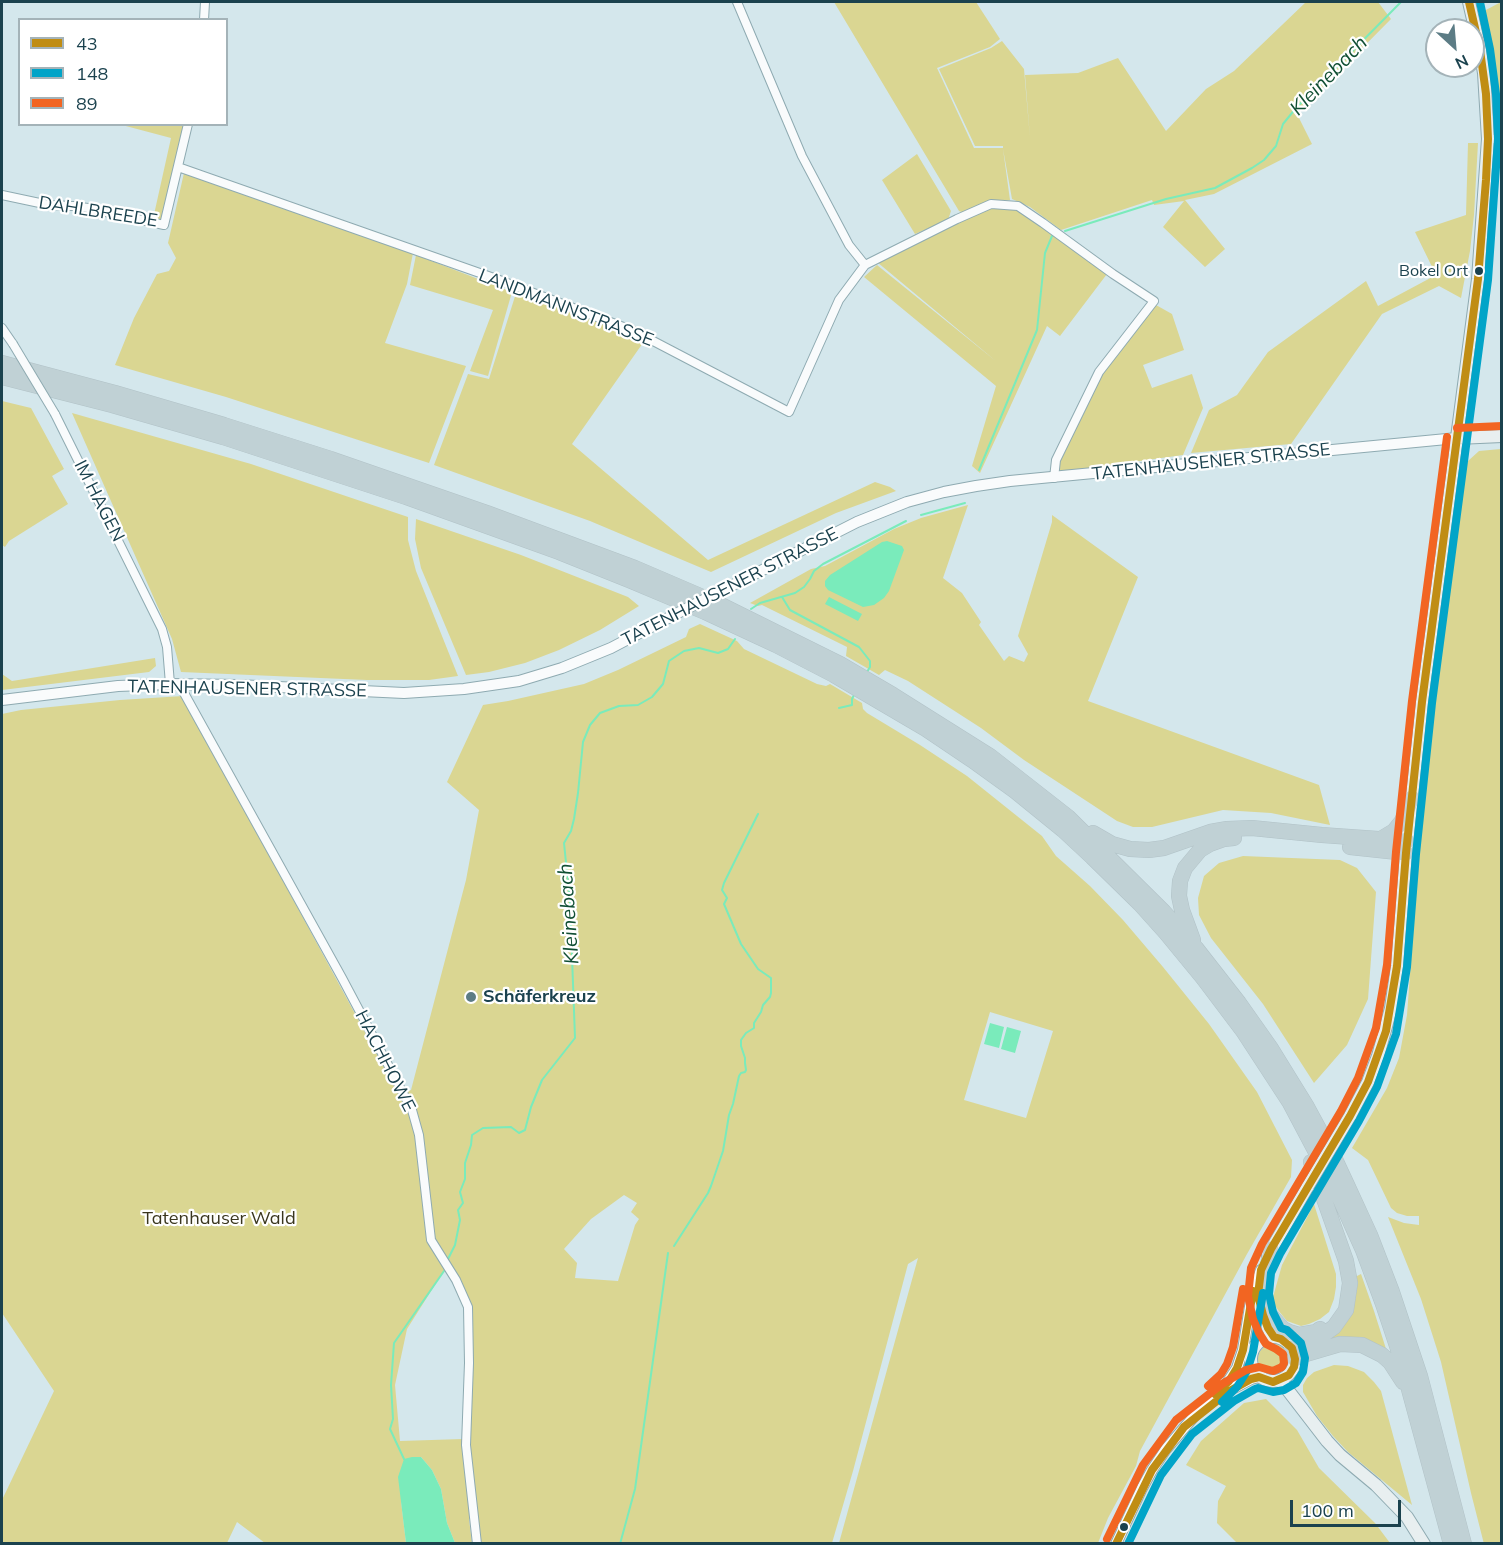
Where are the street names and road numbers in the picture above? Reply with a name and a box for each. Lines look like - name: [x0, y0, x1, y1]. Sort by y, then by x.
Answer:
- street label: DAHLBREEDE: [37, 192, 159, 232]
- street label: LANDMANNSTRASSE: [476, 265, 656, 351]
- street label: TATENHAUSENER STRASSE: [1091, 439, 1331, 485]
- street label: IM HAGEN: [69, 457, 129, 545]
- street label: TATENHAUSENER STRASSE: [618, 523, 842, 651]
- street label: TATENHAUSENER STRASSE: [127, 676, 367, 702]
- street label: HACHHOWE: [350, 1007, 420, 1115]

